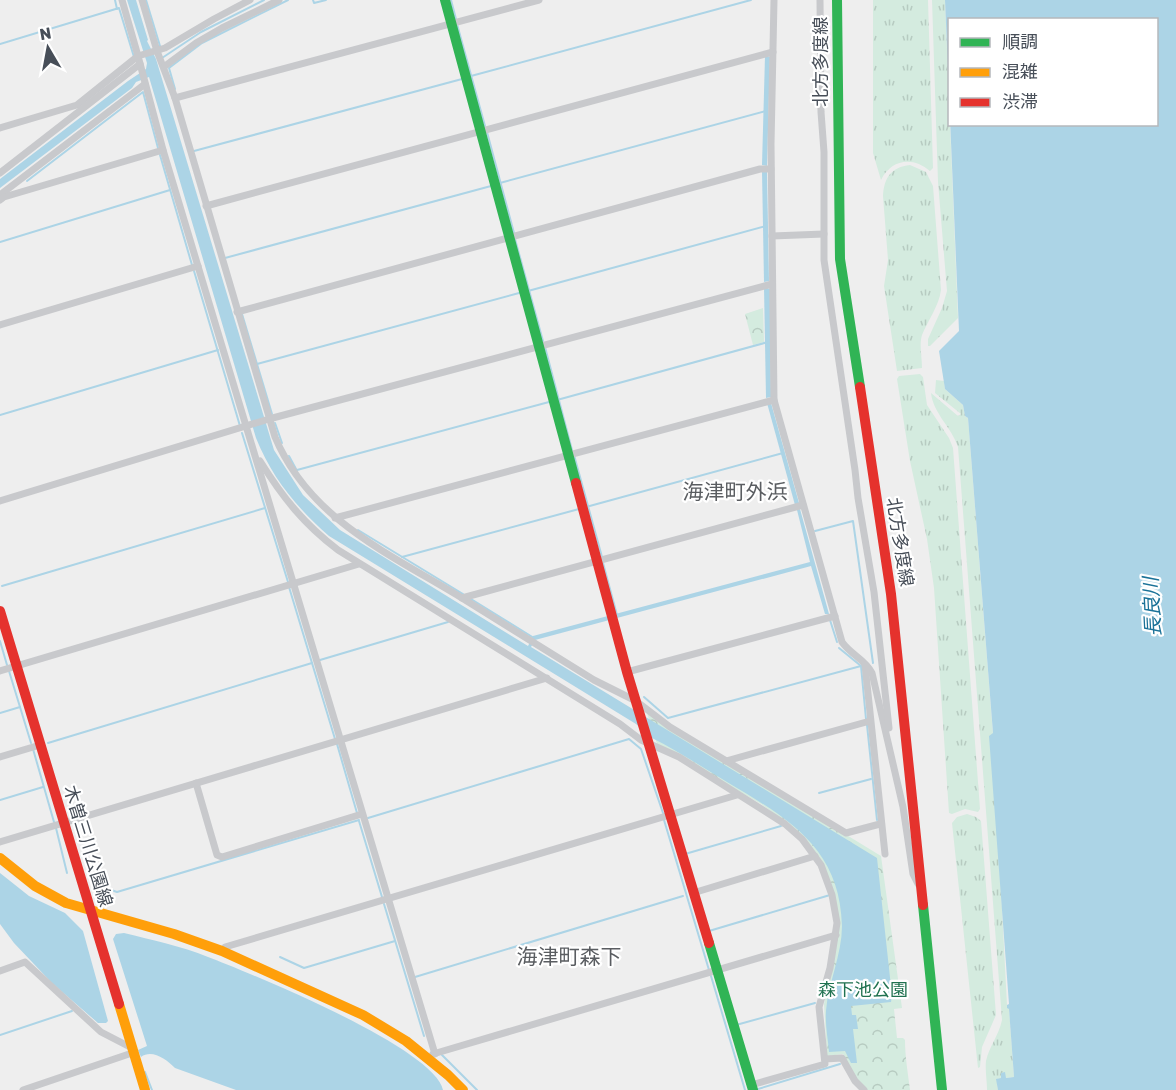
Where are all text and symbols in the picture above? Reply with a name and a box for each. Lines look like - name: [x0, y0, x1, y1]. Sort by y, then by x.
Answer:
- street label: 北方多度線: [810, 17, 832, 107]
- north arrow: [18, 18, 78, 78]
- legend: [948, 18, 1158, 126]
- text: N: [38, 23, 53, 44]
- text: 順調: [1002, 31, 1038, 53]
- text: 混雑: [1002, 61, 1038, 83]
- text: 渋滞: [1002, 91, 1038, 113]
- district label: 海津町外浜: [683, 479, 788, 504]
- street label: 北方多度線: [882, 496, 918, 588]
- water label: 長良川: [1138, 574, 1166, 638]
- street label: 木曽三川公園線: [59, 783, 117, 909]
- district label: 海津町森下: [517, 944, 622, 969]
- park label: 森下池公園: [818, 979, 908, 1001]

